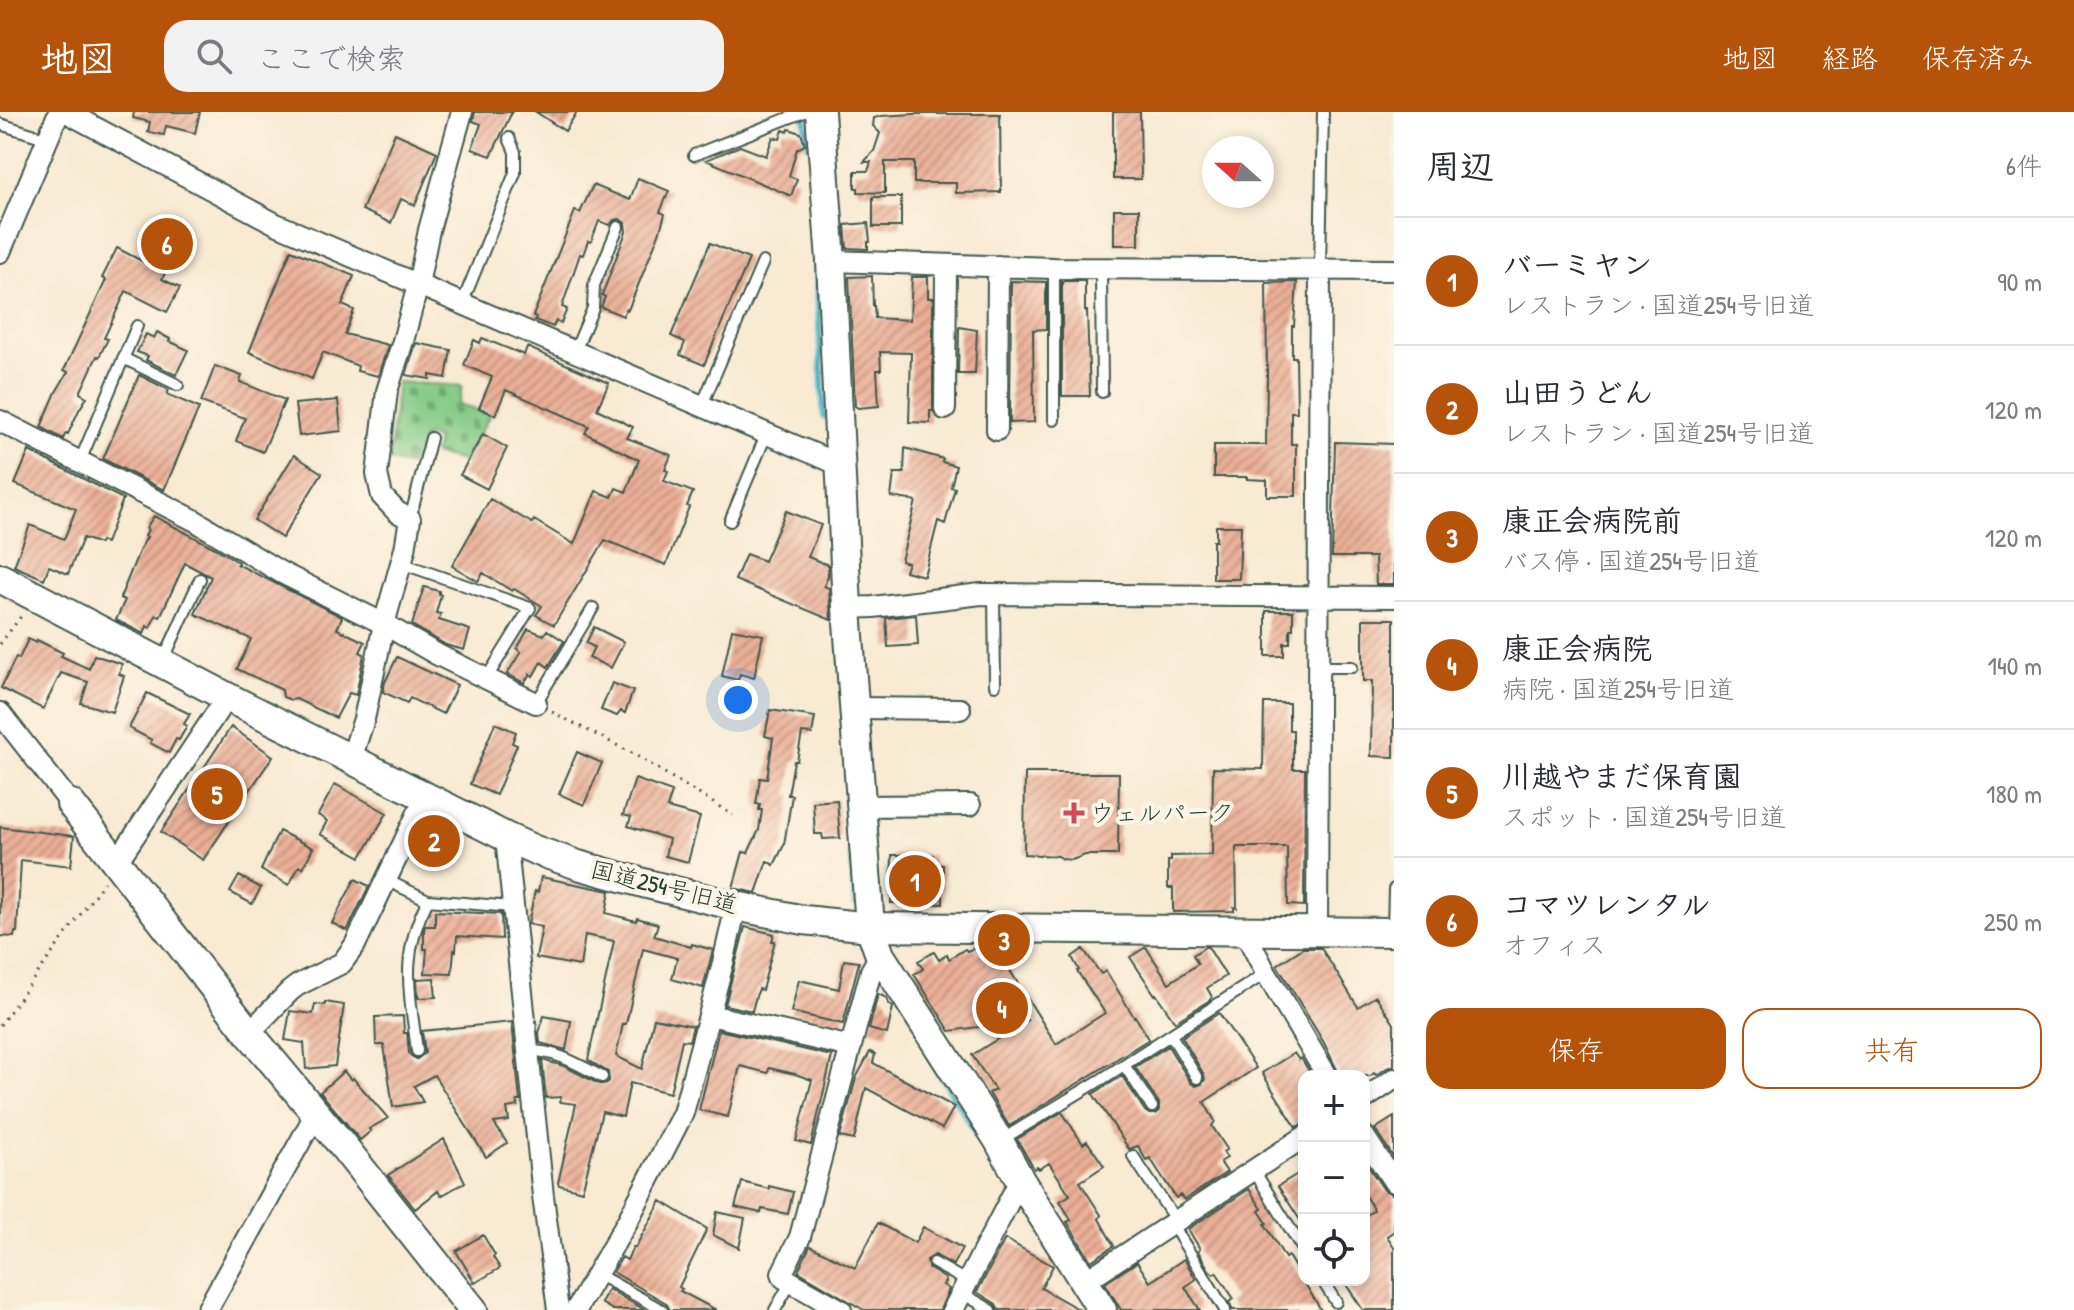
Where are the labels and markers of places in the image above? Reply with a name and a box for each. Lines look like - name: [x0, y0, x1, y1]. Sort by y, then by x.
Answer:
- pin: 6: [141, 214, 193, 274]
- pin: 5: [191, 764, 243, 824]
- place label: ウェルパーク: [1090, 796, 1234, 828]
- marker: ウェルパーク: [1065, 804, 1083, 822]
- pin: 2: [408, 811, 460, 871]
- pin: 1: [889, 851, 941, 911]
- pin: 3: [978, 910, 1030, 970]
- pin: 4: [976, 978, 1028, 1038]

